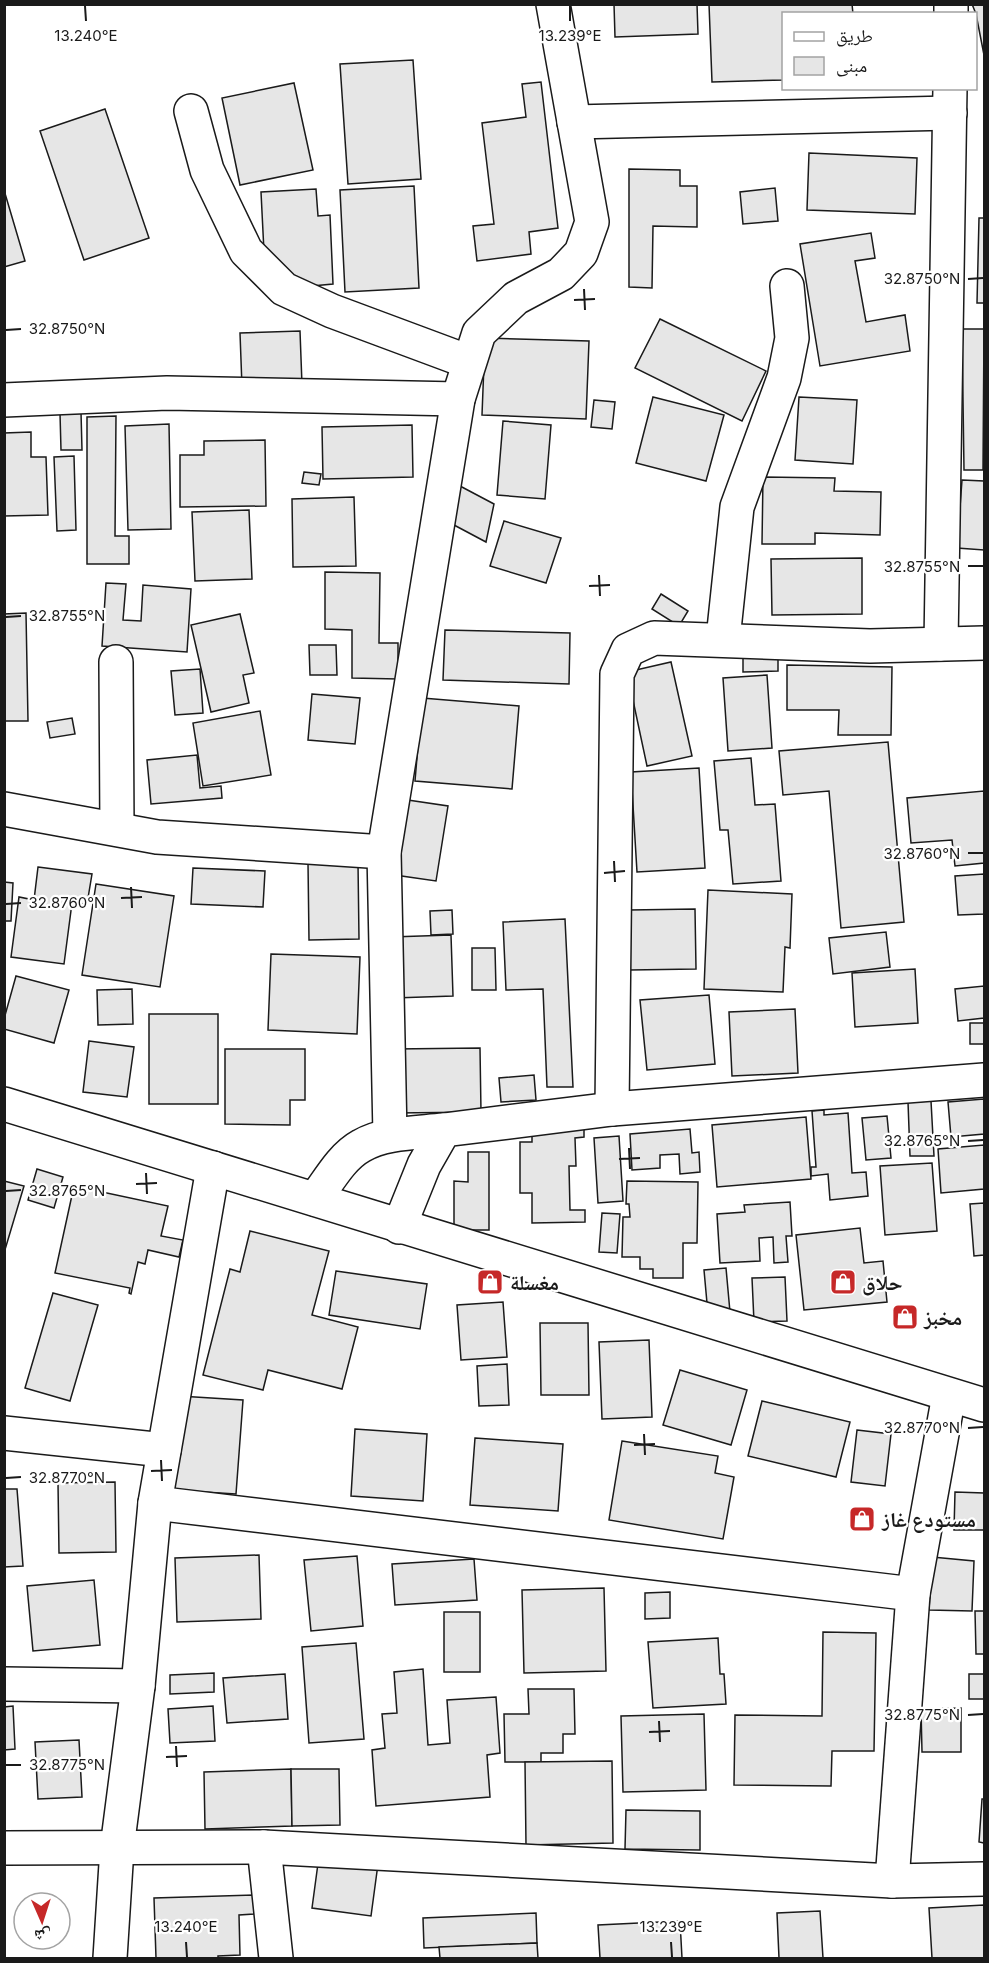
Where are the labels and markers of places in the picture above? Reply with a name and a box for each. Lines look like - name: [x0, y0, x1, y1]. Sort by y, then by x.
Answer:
- shop icon: مغسلة: [475, 1267, 505, 1297]
- shop icon: حلاق: [828, 1267, 858, 1297]
- place label: مغسلة: [510, 1270, 559, 1295]
- place label: حلاق: [862, 1270, 903, 1296]
- shop icon: مخبز: [890, 1302, 920, 1332]
- place label: مخبز: [923, 1305, 962, 1330]
- shop icon: مستودع غاز: [847, 1504, 877, 1534]
- place label: مستودع غاز: [881, 1507, 976, 1533]

